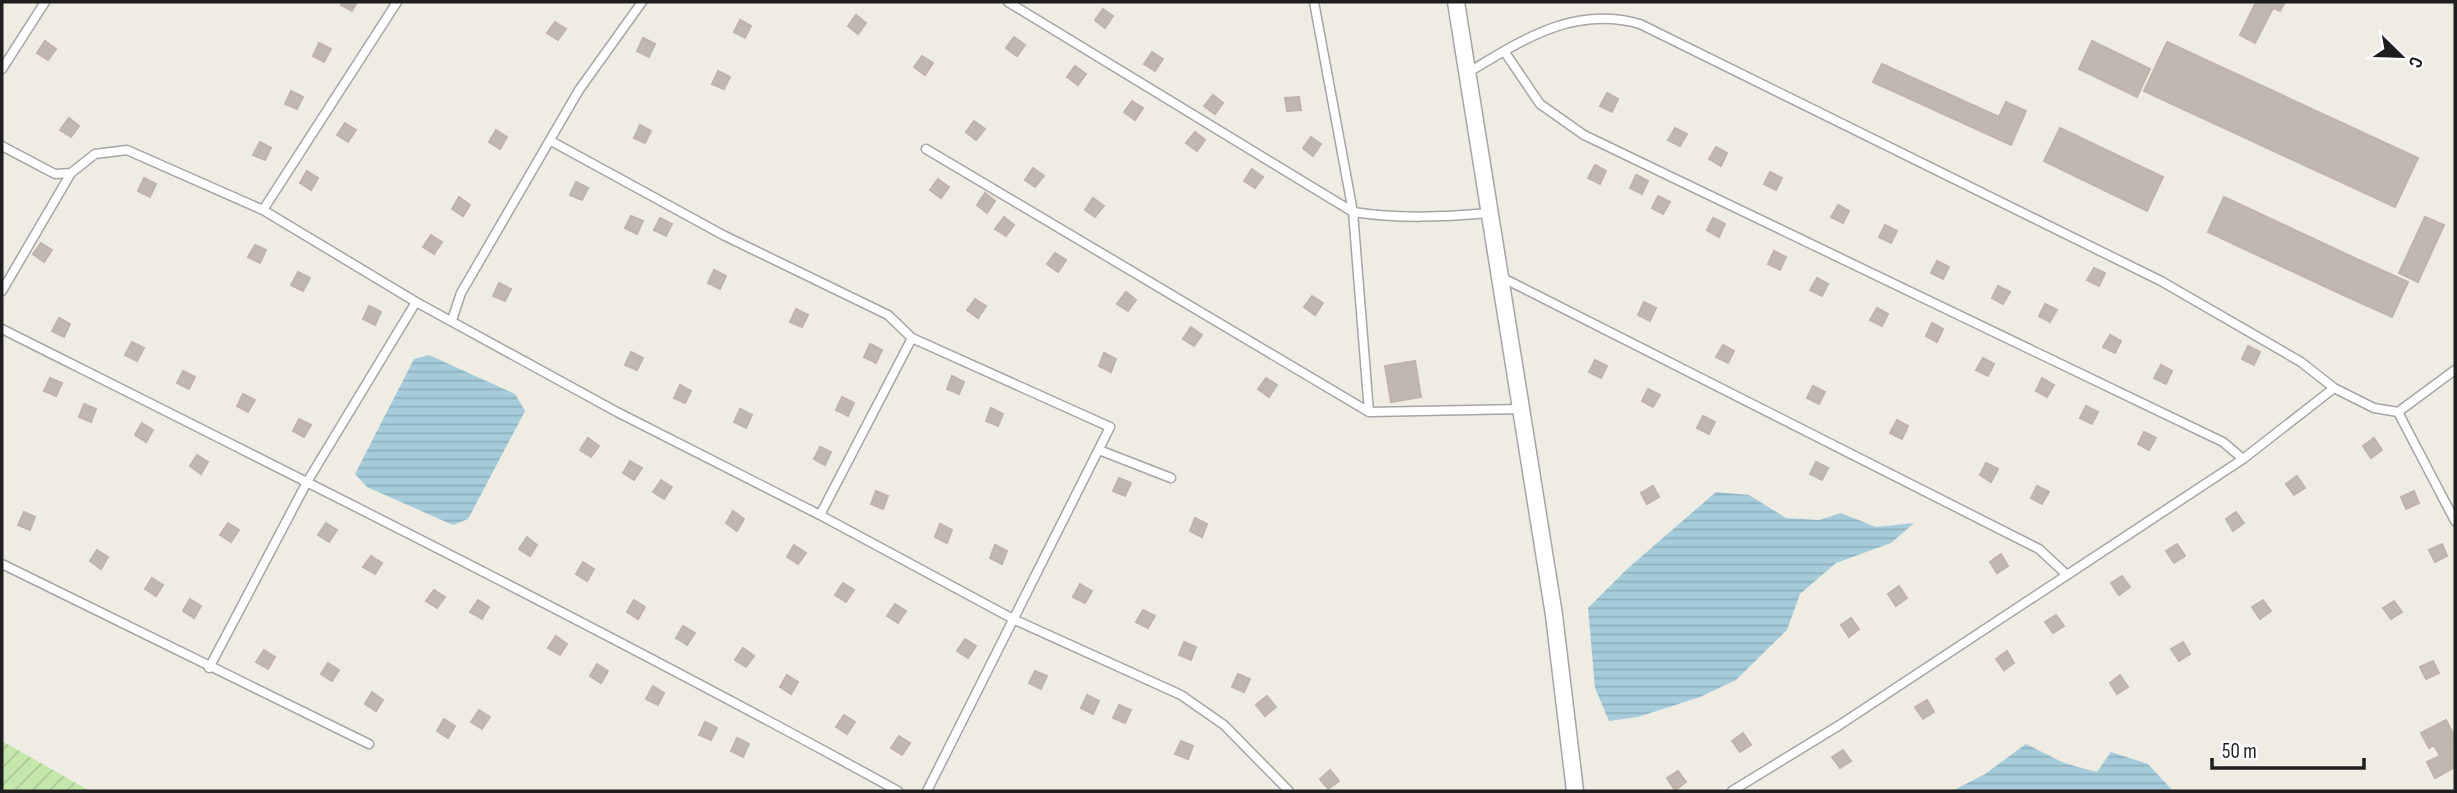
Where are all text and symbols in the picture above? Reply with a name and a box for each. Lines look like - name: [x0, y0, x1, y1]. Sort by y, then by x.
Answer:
- north arrow: [2366, 21, 2436, 91]
- text: С: [2403, 53, 2428, 71]
- scale bar: [2212, 726, 2364, 770]
- text: 50 m: [2222, 739, 2257, 764]

